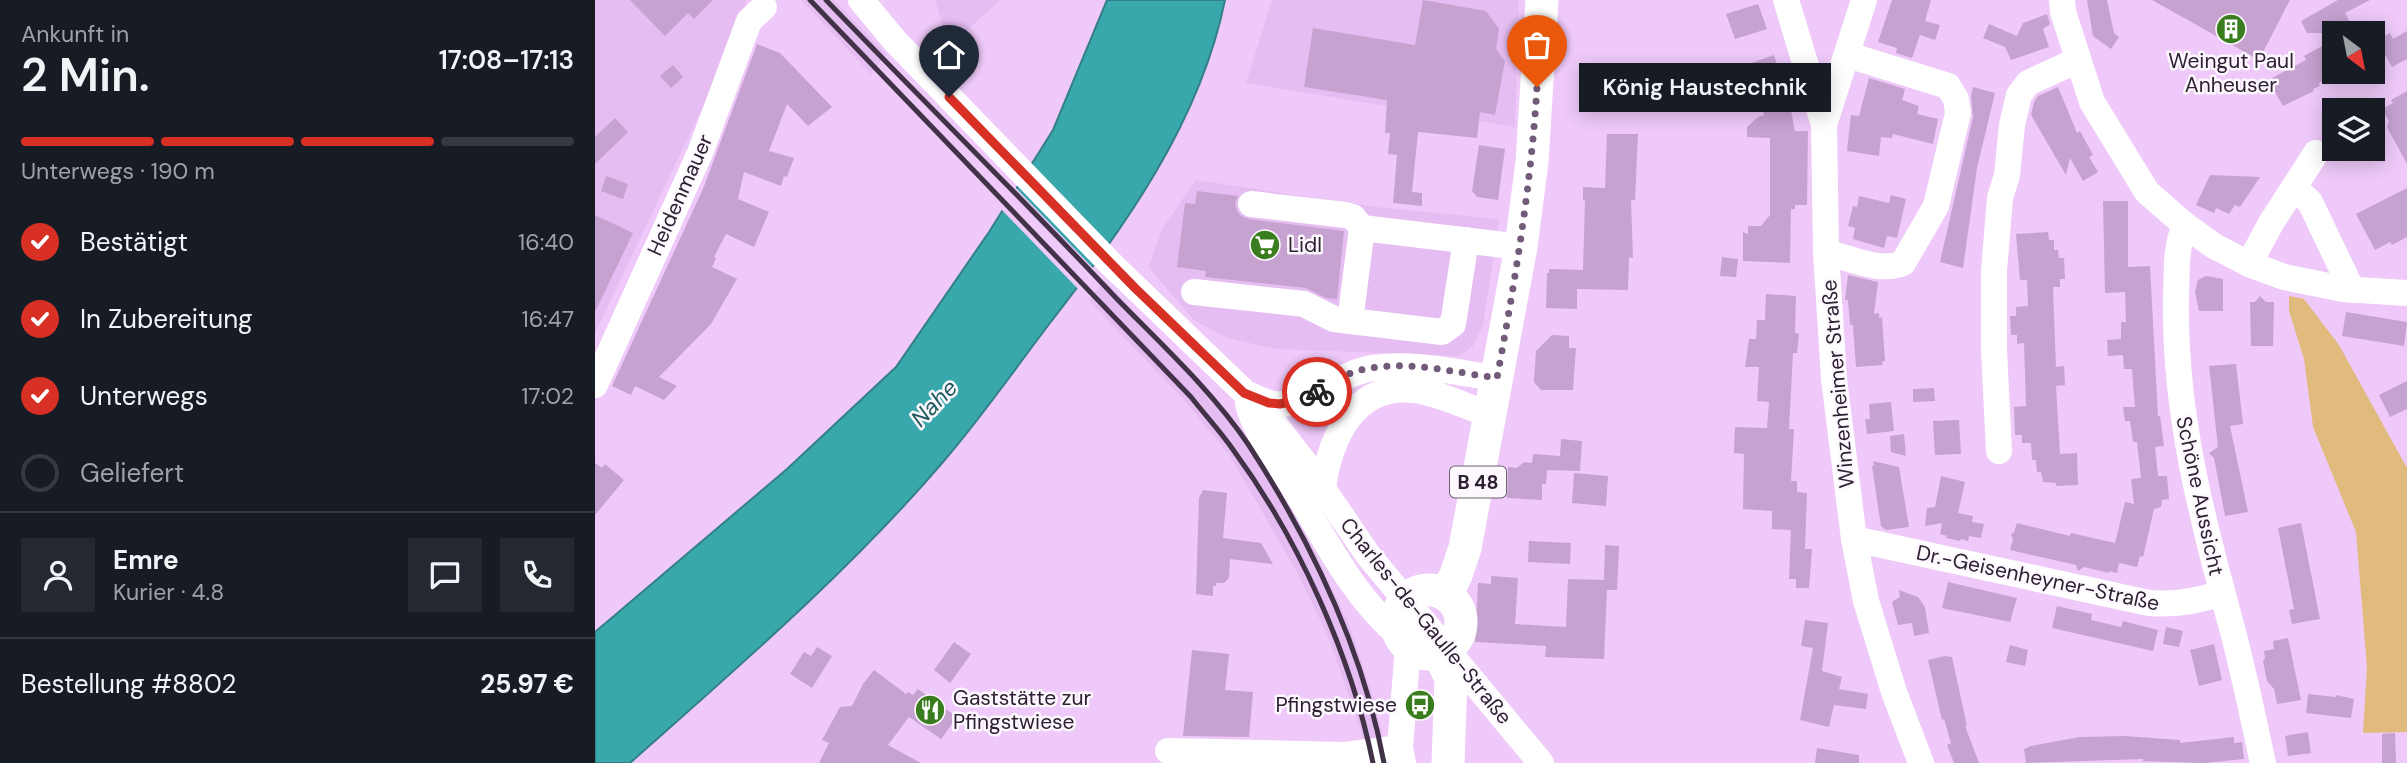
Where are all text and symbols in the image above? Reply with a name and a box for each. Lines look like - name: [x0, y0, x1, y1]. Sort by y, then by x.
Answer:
- building icon: Weingut Paul Anheuser: [2214, 12, 2248, 46]
- pin: [1507, 15, 1567, 87]
- text: Ankunft in: [21, 19, 129, 49]
- north arrow: [2322, 21, 2385, 84]
- map controls: [2322, 21, 2385, 161]
- pin: [919, 25, 979, 97]
- icon: bag: [1518, 26, 1556, 64]
- icon: home: [930, 36, 968, 74]
- text: 17:08–17:13: [439, 43, 574, 77]
- text: 2 Min.: [21, 45, 150, 105]
- place label: Weingut Paul Anheuser: [2168, 47, 2294, 99]
- callout: König Haustechnik: [1579, 62, 1831, 112]
- text: König Haustechnik: [1603, 72, 1807, 102]
- button: layers: [2322, 98, 2385, 161]
- street label: Heidenmauer: [641, 130, 719, 260]
- text: Unterwegs · 190 m: [21, 156, 215, 186]
- icon: check: [21, 223, 59, 261]
- text: Bestätigt: [80, 225, 188, 259]
- text: 16:40: [518, 227, 574, 257]
- supermarket icon: Lidl: [1248, 228, 1282, 262]
- place label: Lidl: [1288, 231, 1322, 259]
- street label: Winzenheimer Straße: [1815, 279, 1861, 489]
- icon: check: [21, 300, 59, 338]
- text: In Zubereitung: [80, 302, 253, 336]
- text: 16:47: [521, 304, 574, 334]
- courier: [1282, 357, 1352, 427]
- water label: Nahe: [904, 373, 964, 433]
- icon: bike: [1298, 373, 1336, 411]
- icon: check: [21, 377, 59, 415]
- text: Unterwegs: [80, 379, 208, 413]
- text: 17:02: [521, 381, 574, 411]
- street label: Schöne Aussicht: [2169, 414, 2231, 578]
- text: Geliefert: [80, 456, 184, 490]
- road number: B 48: [1450, 467, 1506, 498]
- street label: Charles-de-Gaulle-Straße: [1334, 512, 1518, 730]
- button: person: [21, 538, 95, 612]
- button: chat: [408, 538, 482, 612]
- button: phone: [500, 538, 574, 612]
- street label: Dr.-Geisenheyner-Straße: [1914, 539, 2162, 617]
- text: Emre: [113, 543, 179, 577]
- text: Kurier · 4.8: [113, 577, 224, 607]
- text: Bestellung #8802: [21, 667, 236, 701]
- text: 25.97 €: [480, 667, 574, 701]
- place label: Gaststätte zur Pfingstwiese: [953, 684, 1091, 736]
- bus stop icon: Pfingstwiese: [1403, 688, 1437, 722]
- place label: Pfingstwiese: [1275, 691, 1397, 719]
- restaurant icon: Gaststätte zur Pfingstwiese: [913, 693, 947, 727]

